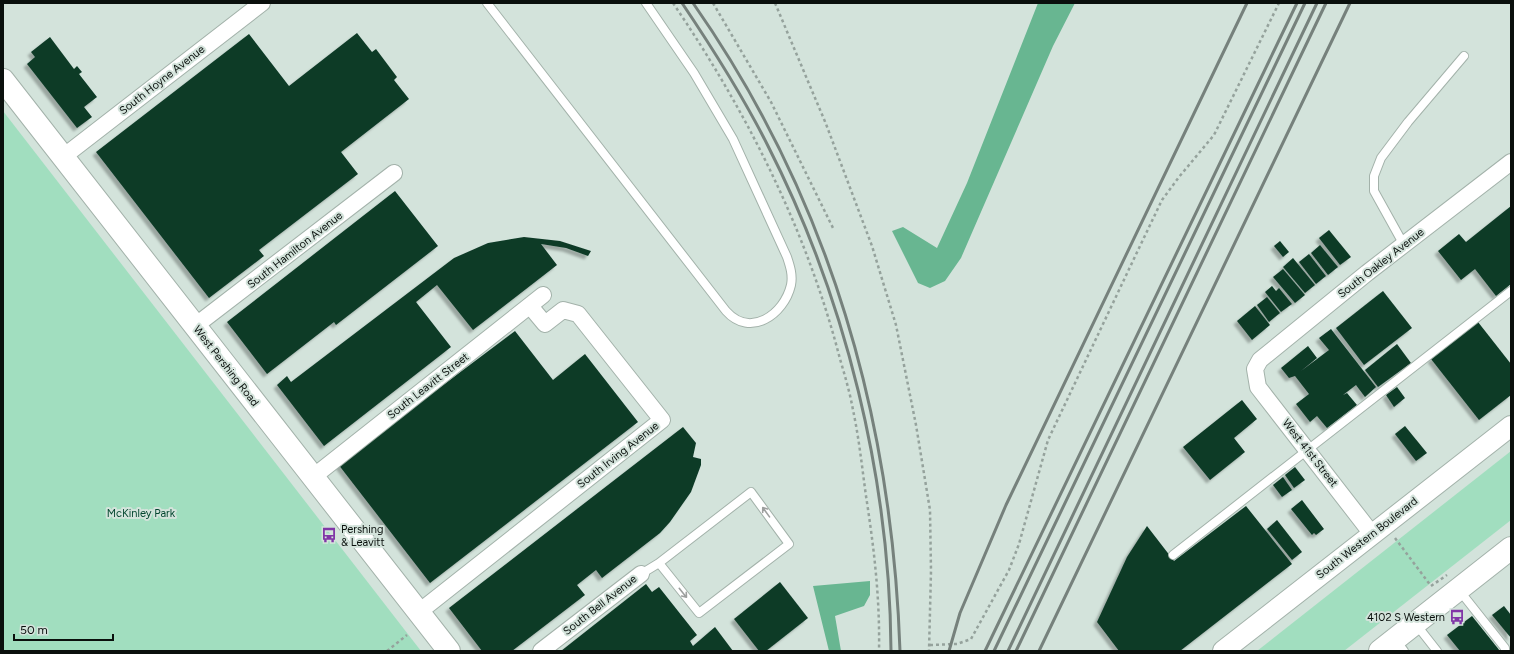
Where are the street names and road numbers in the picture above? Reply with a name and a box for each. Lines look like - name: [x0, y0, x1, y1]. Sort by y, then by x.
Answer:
- street label: South Hoyne Avenue: [117, 43, 207, 117]
- street label: South Hamilton Avenue: [245, 209, 345, 291]
- street label: South Oakley Avenue: [1335, 225, 1427, 301]
- street label: West Pershing Road: [191, 323, 261, 409]
- street label: South Leavitt Street: [385, 350, 471, 422]
- street label: West 41st Street: [1280, 417, 1340, 489]
- street label: South Irving Avenue: [575, 419, 661, 491]
- street label: South Western Boulevard: [1314, 494, 1420, 582]
- street label: South Bell Avenue: [561, 572, 639, 638]

